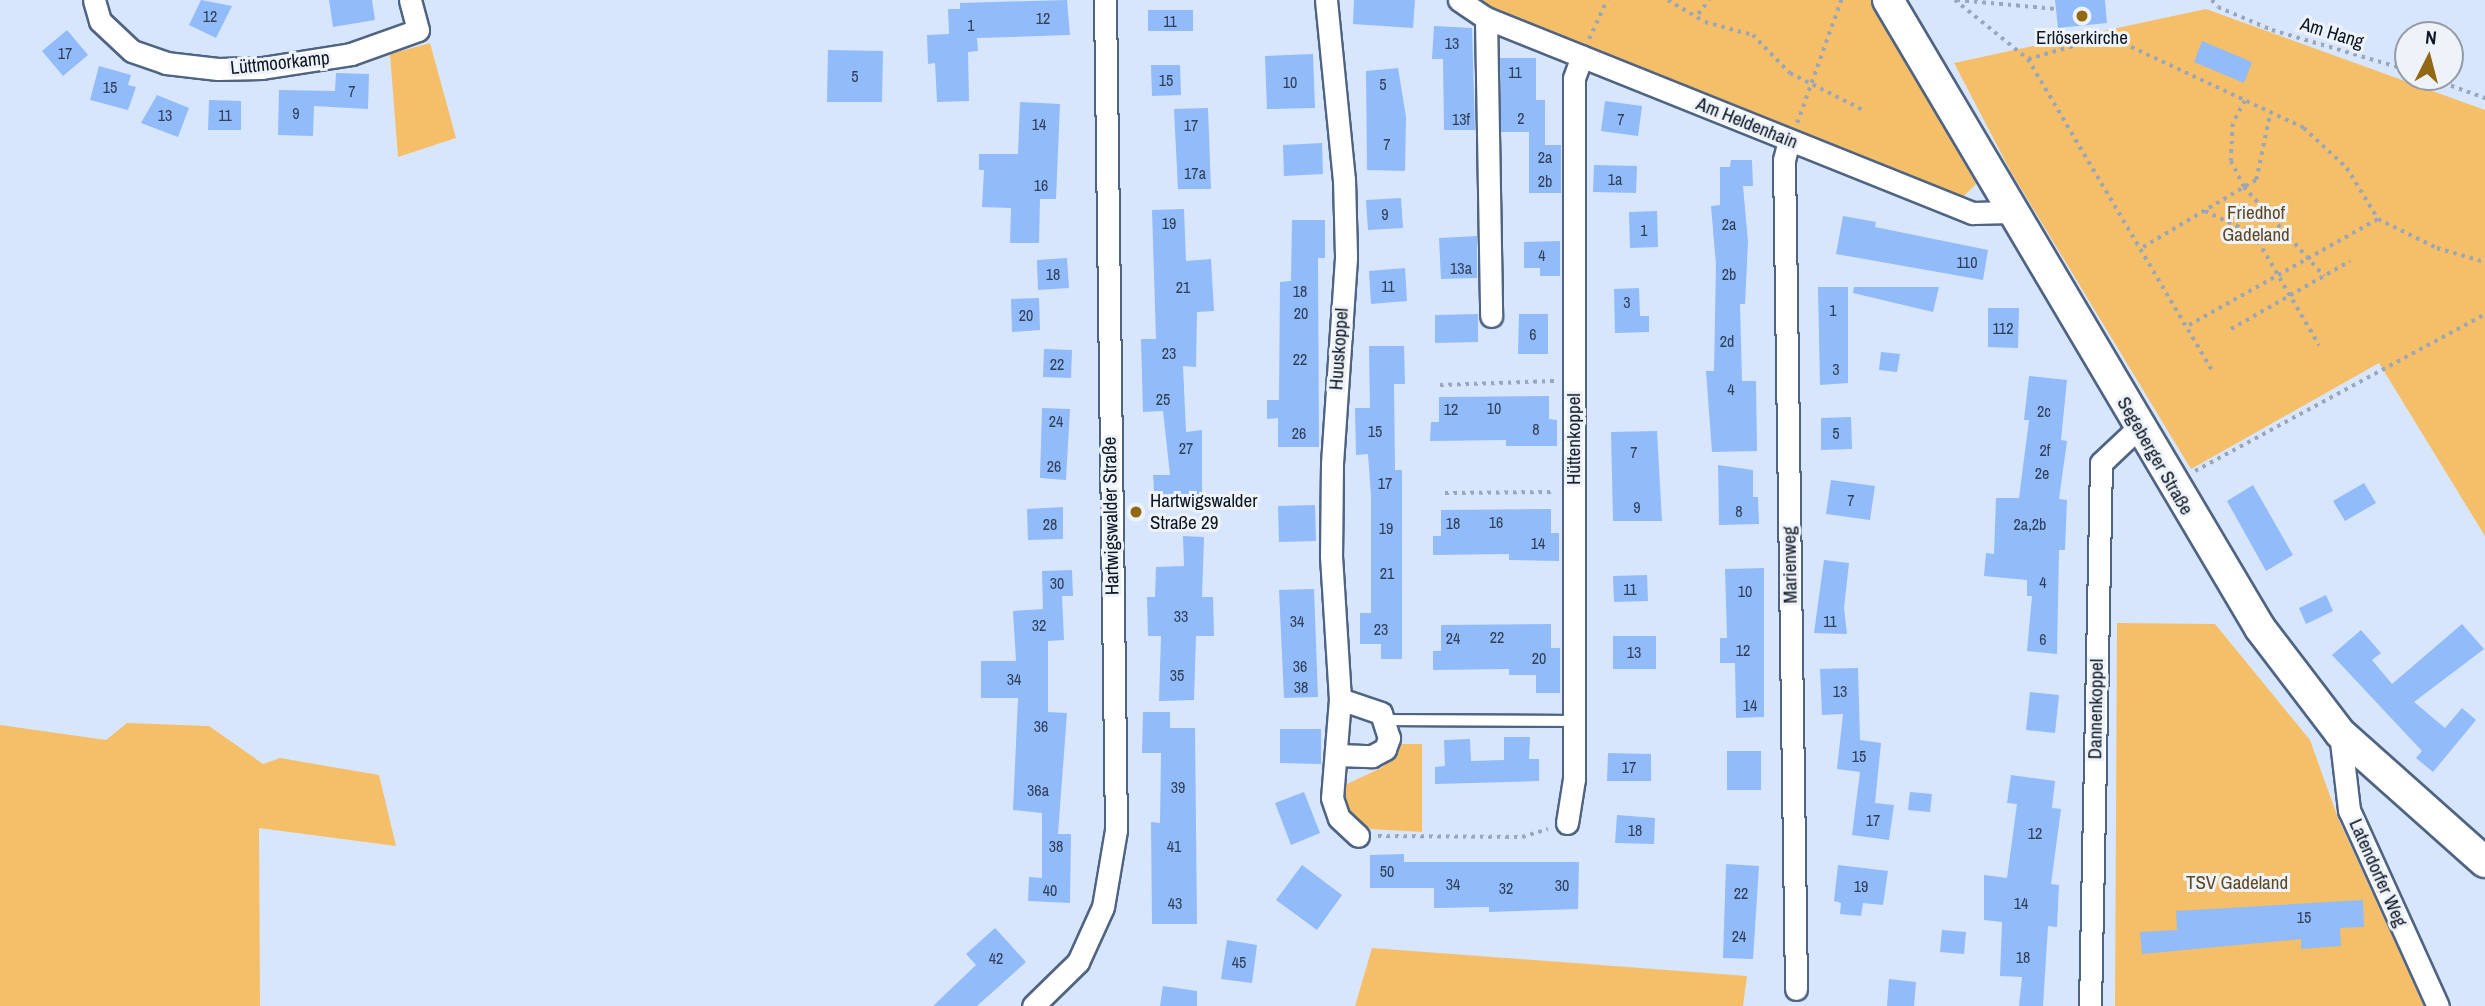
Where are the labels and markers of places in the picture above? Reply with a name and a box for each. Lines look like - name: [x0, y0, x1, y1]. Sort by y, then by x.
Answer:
- marker: Erlöserkirche: [2074, 8, 2090, 24]
- place label: Erlöserkirche: [2036, 27, 2128, 49]
- place label: Hartwigswalder Straße 29: [1150, 490, 1257, 534]
- marker: Hartwigswalder Straße 29: [1128, 504, 1144, 520]

